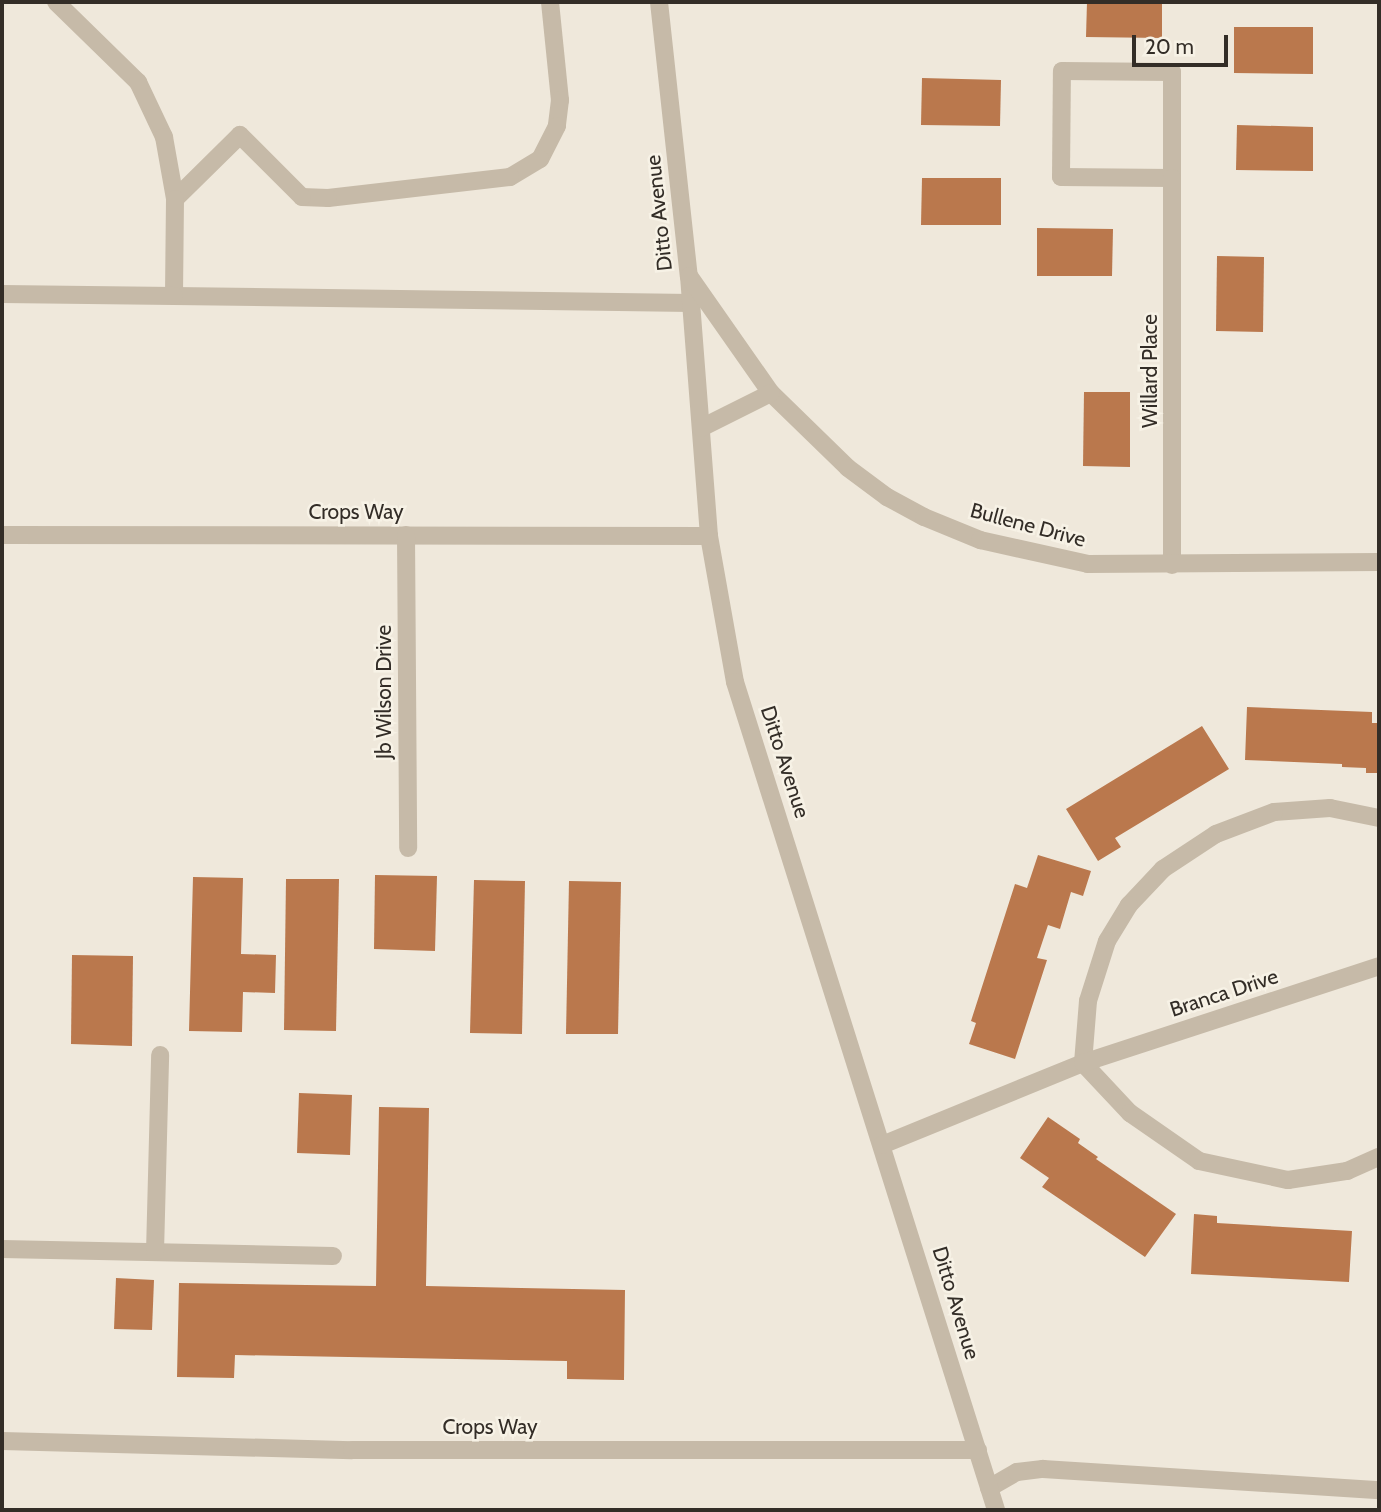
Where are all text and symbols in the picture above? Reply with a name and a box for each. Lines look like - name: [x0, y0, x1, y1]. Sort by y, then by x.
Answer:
- scale bar: [1136, 21, 1232, 65]
- text: 20 m: [1145, 34, 1194, 59]
- street label: Ditto Avenue: [640, 154, 678, 272]
- street label: Willard Place: [1137, 314, 1163, 428]
- street label: Bullene Drive: [968, 498, 1088, 552]
- street label: Crops Way: [308, 499, 404, 525]
- street label: Jb Wilson Drive: [371, 625, 397, 759]
- street label: Ditto Avenue: [755, 703, 815, 821]
- street label: Branca Drive: [1167, 964, 1281, 1022]
- street label: Ditto Avenue: [927, 1244, 985, 1362]
- street label: Crops Way: [442, 1414, 538, 1440]

